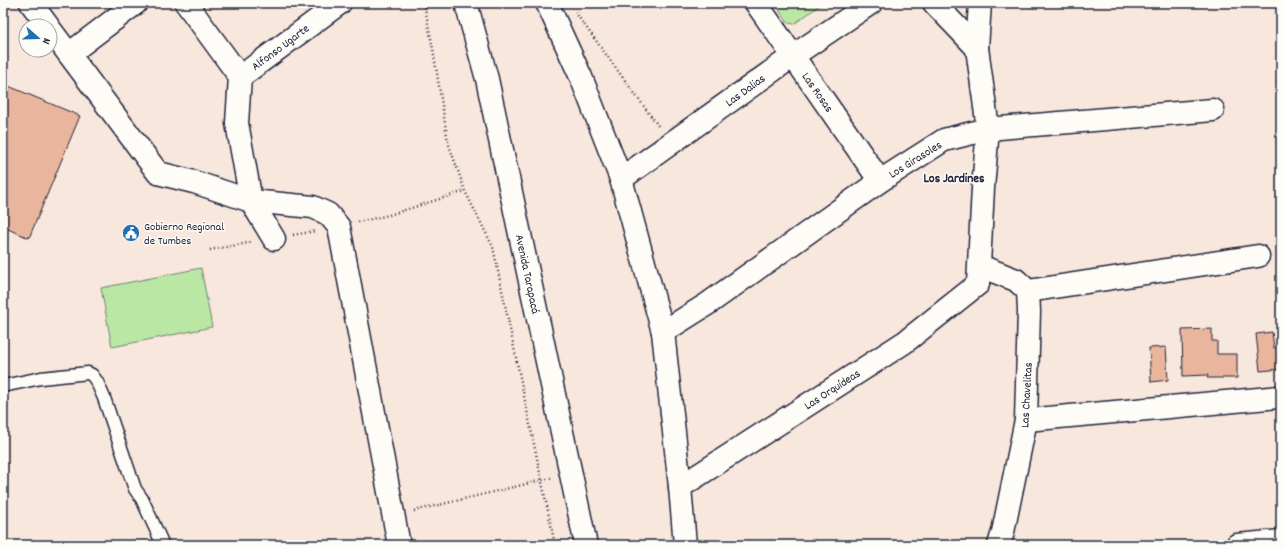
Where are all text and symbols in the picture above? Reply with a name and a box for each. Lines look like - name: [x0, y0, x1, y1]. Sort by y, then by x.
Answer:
- north arrow: [18, 18, 58, 58]
- street label: Alfonso Ugarte: [248, 21, 313, 76]
- text: N: [37, 35, 54, 47]
- street label: Las Rosas: [797, 69, 837, 116]
- street label: Las Dalias: [722, 71, 769, 112]
- street label: Los Girasoles: [886, 137, 946, 183]
- district label: Los Jardines: [924, 170, 985, 189]
- place label: Gobierno Regional de Tumbes: [144, 219, 224, 250]
- public building icon: Gobierno Regional de Tumbes: [121, 223, 141, 243]
- street label: Avenida Tarapacá: [510, 233, 543, 316]
- street label: Las Chavelitas: [1017, 362, 1038, 428]
- street label: Las Orquídeas: [801, 366, 864, 415]

